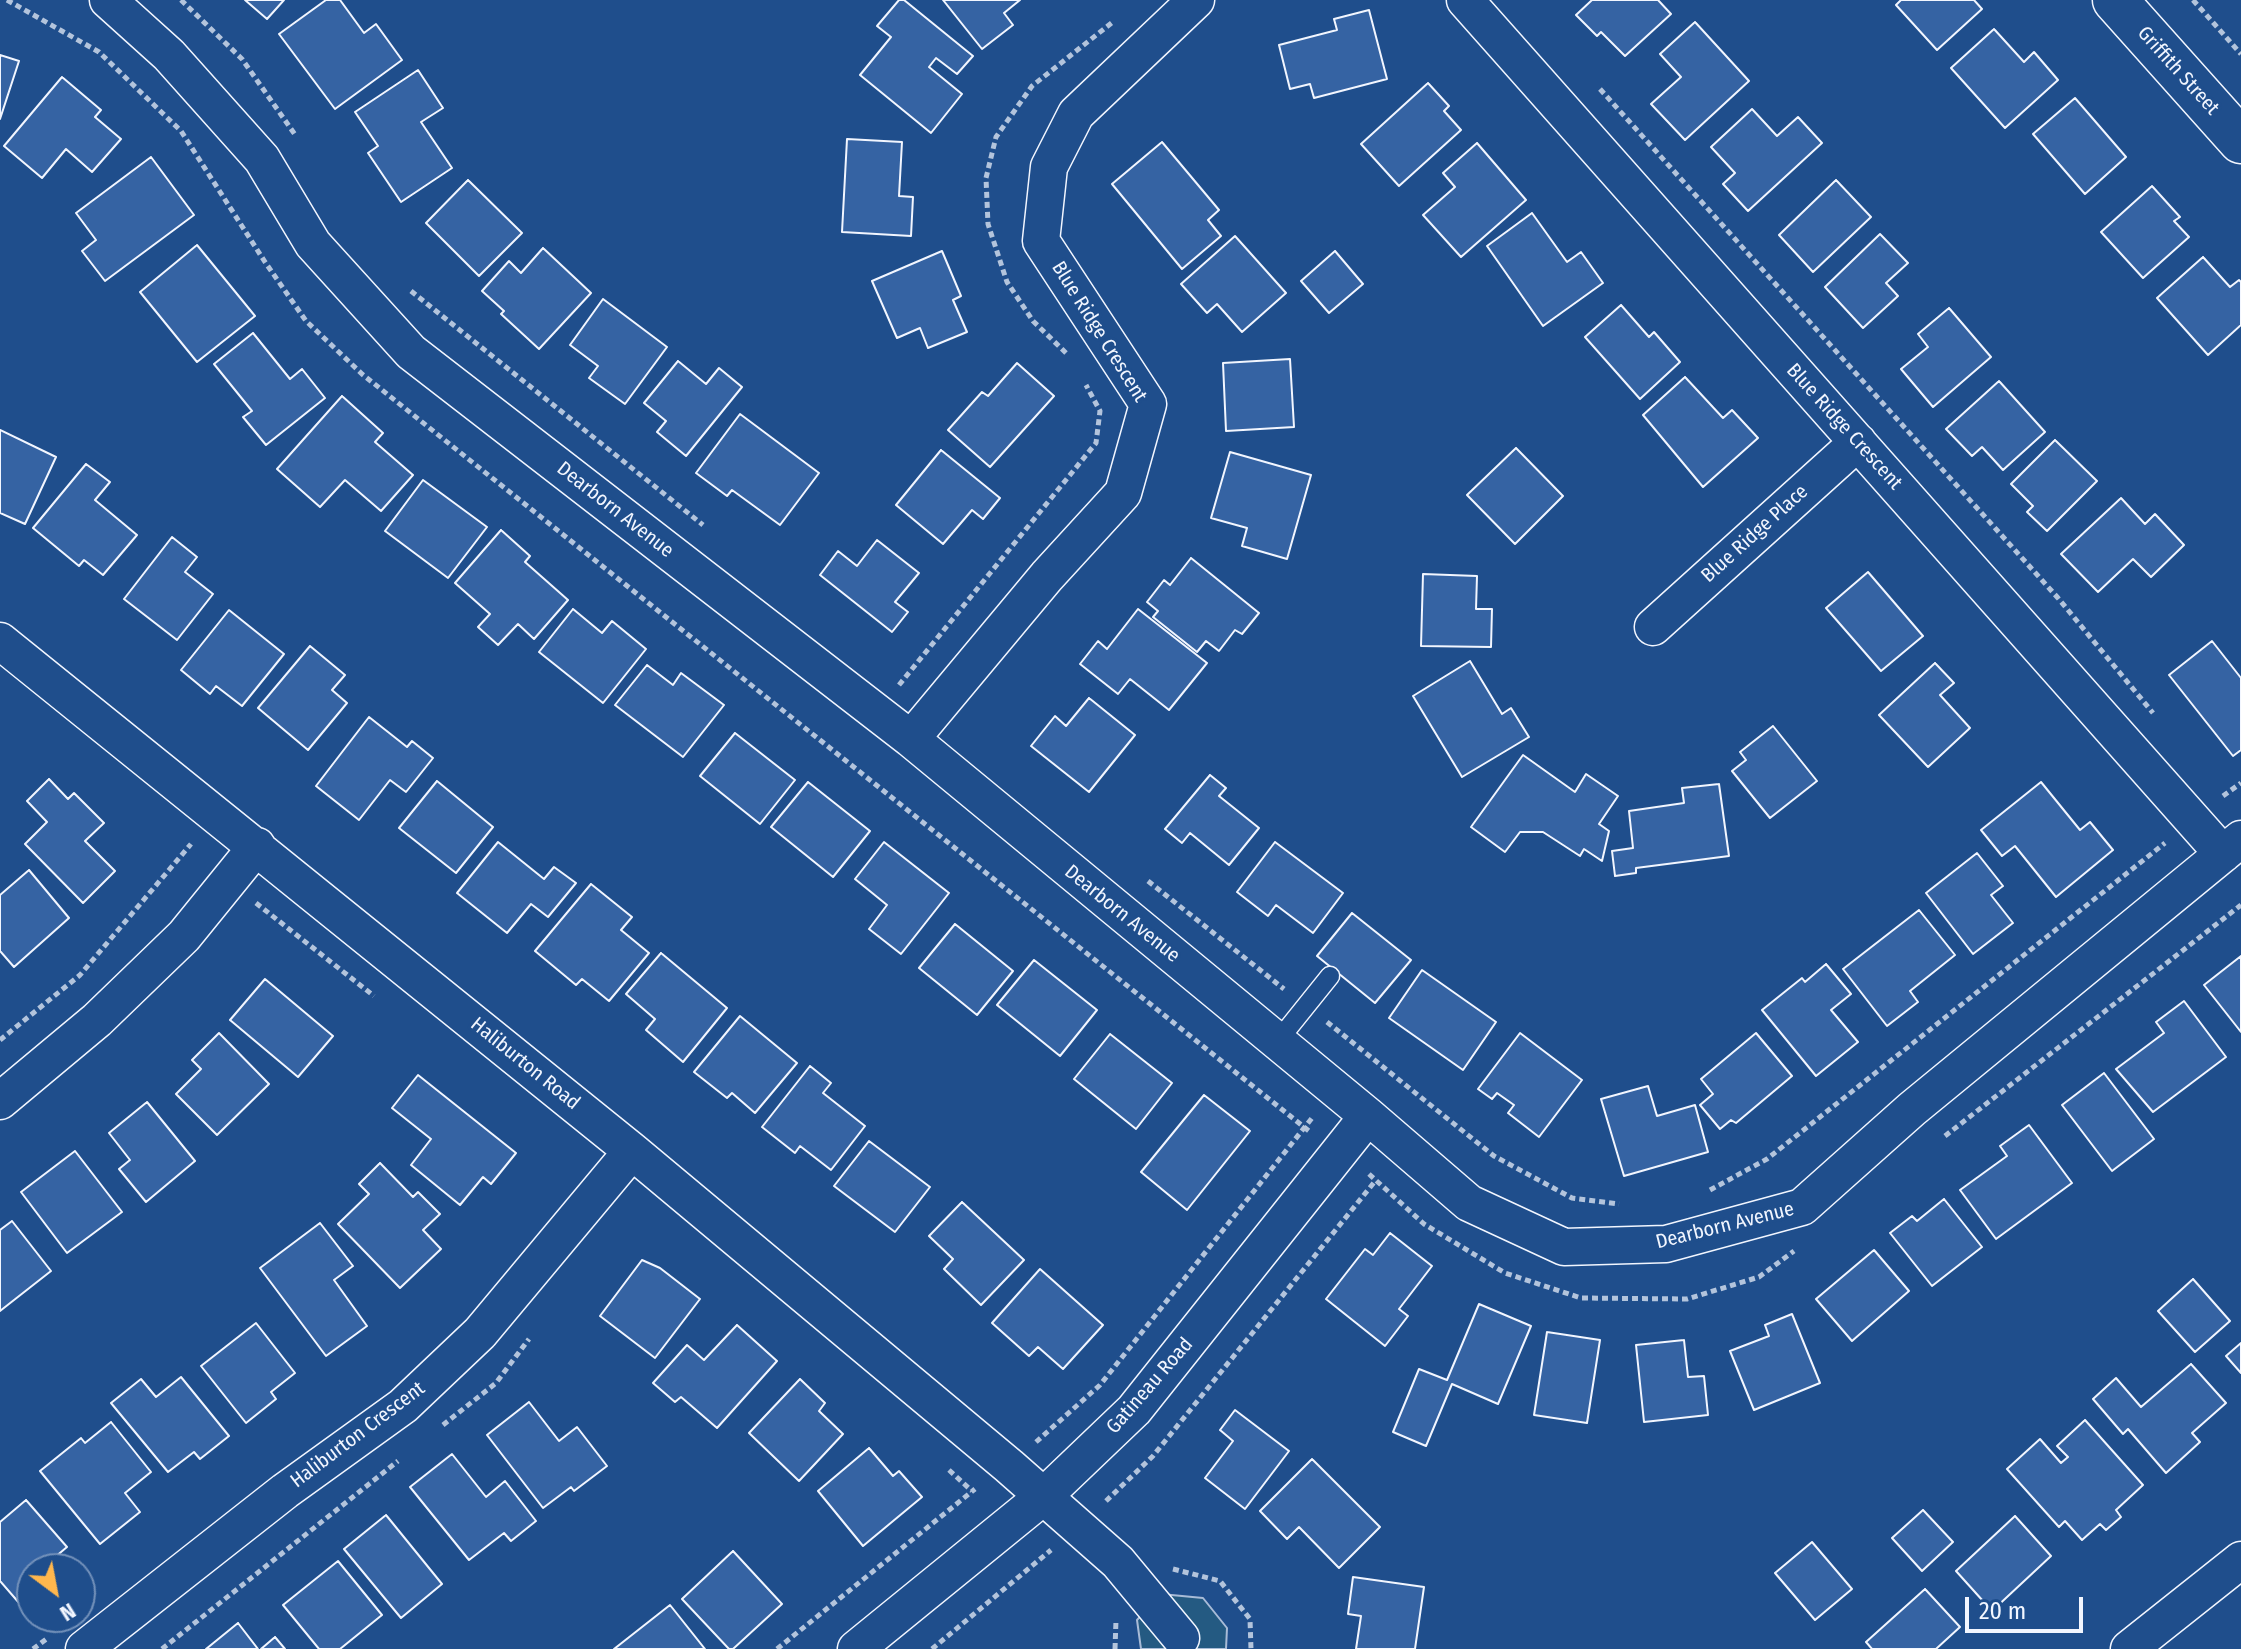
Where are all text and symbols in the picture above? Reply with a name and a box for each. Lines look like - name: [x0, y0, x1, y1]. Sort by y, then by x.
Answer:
- street label: Griffith Street: [2132, 22, 2224, 120]
- street label: Blue Ridge Crescent: [1046, 257, 1152, 407]
- street label: Blue Ridge Crescent: [1781, 359, 1907, 495]
- street label: Dearborn Avenue: [552, 457, 678, 563]
- street label: Blue Ridge Place: [1697, 480, 1813, 588]
- street label: Dearborn Avenue: [1059, 860, 1185, 968]
- street label: Haliburton Road: [466, 1013, 584, 1115]
- street label: Dearborn Avenue: [1653, 1197, 1797, 1255]
- street label: Gatineau Road: [1102, 1333, 1198, 1439]
- street label: Haliburton Crescent: [286, 1377, 430, 1493]
- north arrow: [16, 1553, 96, 1633]
- scale bar: [1969, 1581, 2087, 1631]
- text: N: [55, 1597, 81, 1627]
- text: 20 m: [1979, 1597, 2026, 1625]

